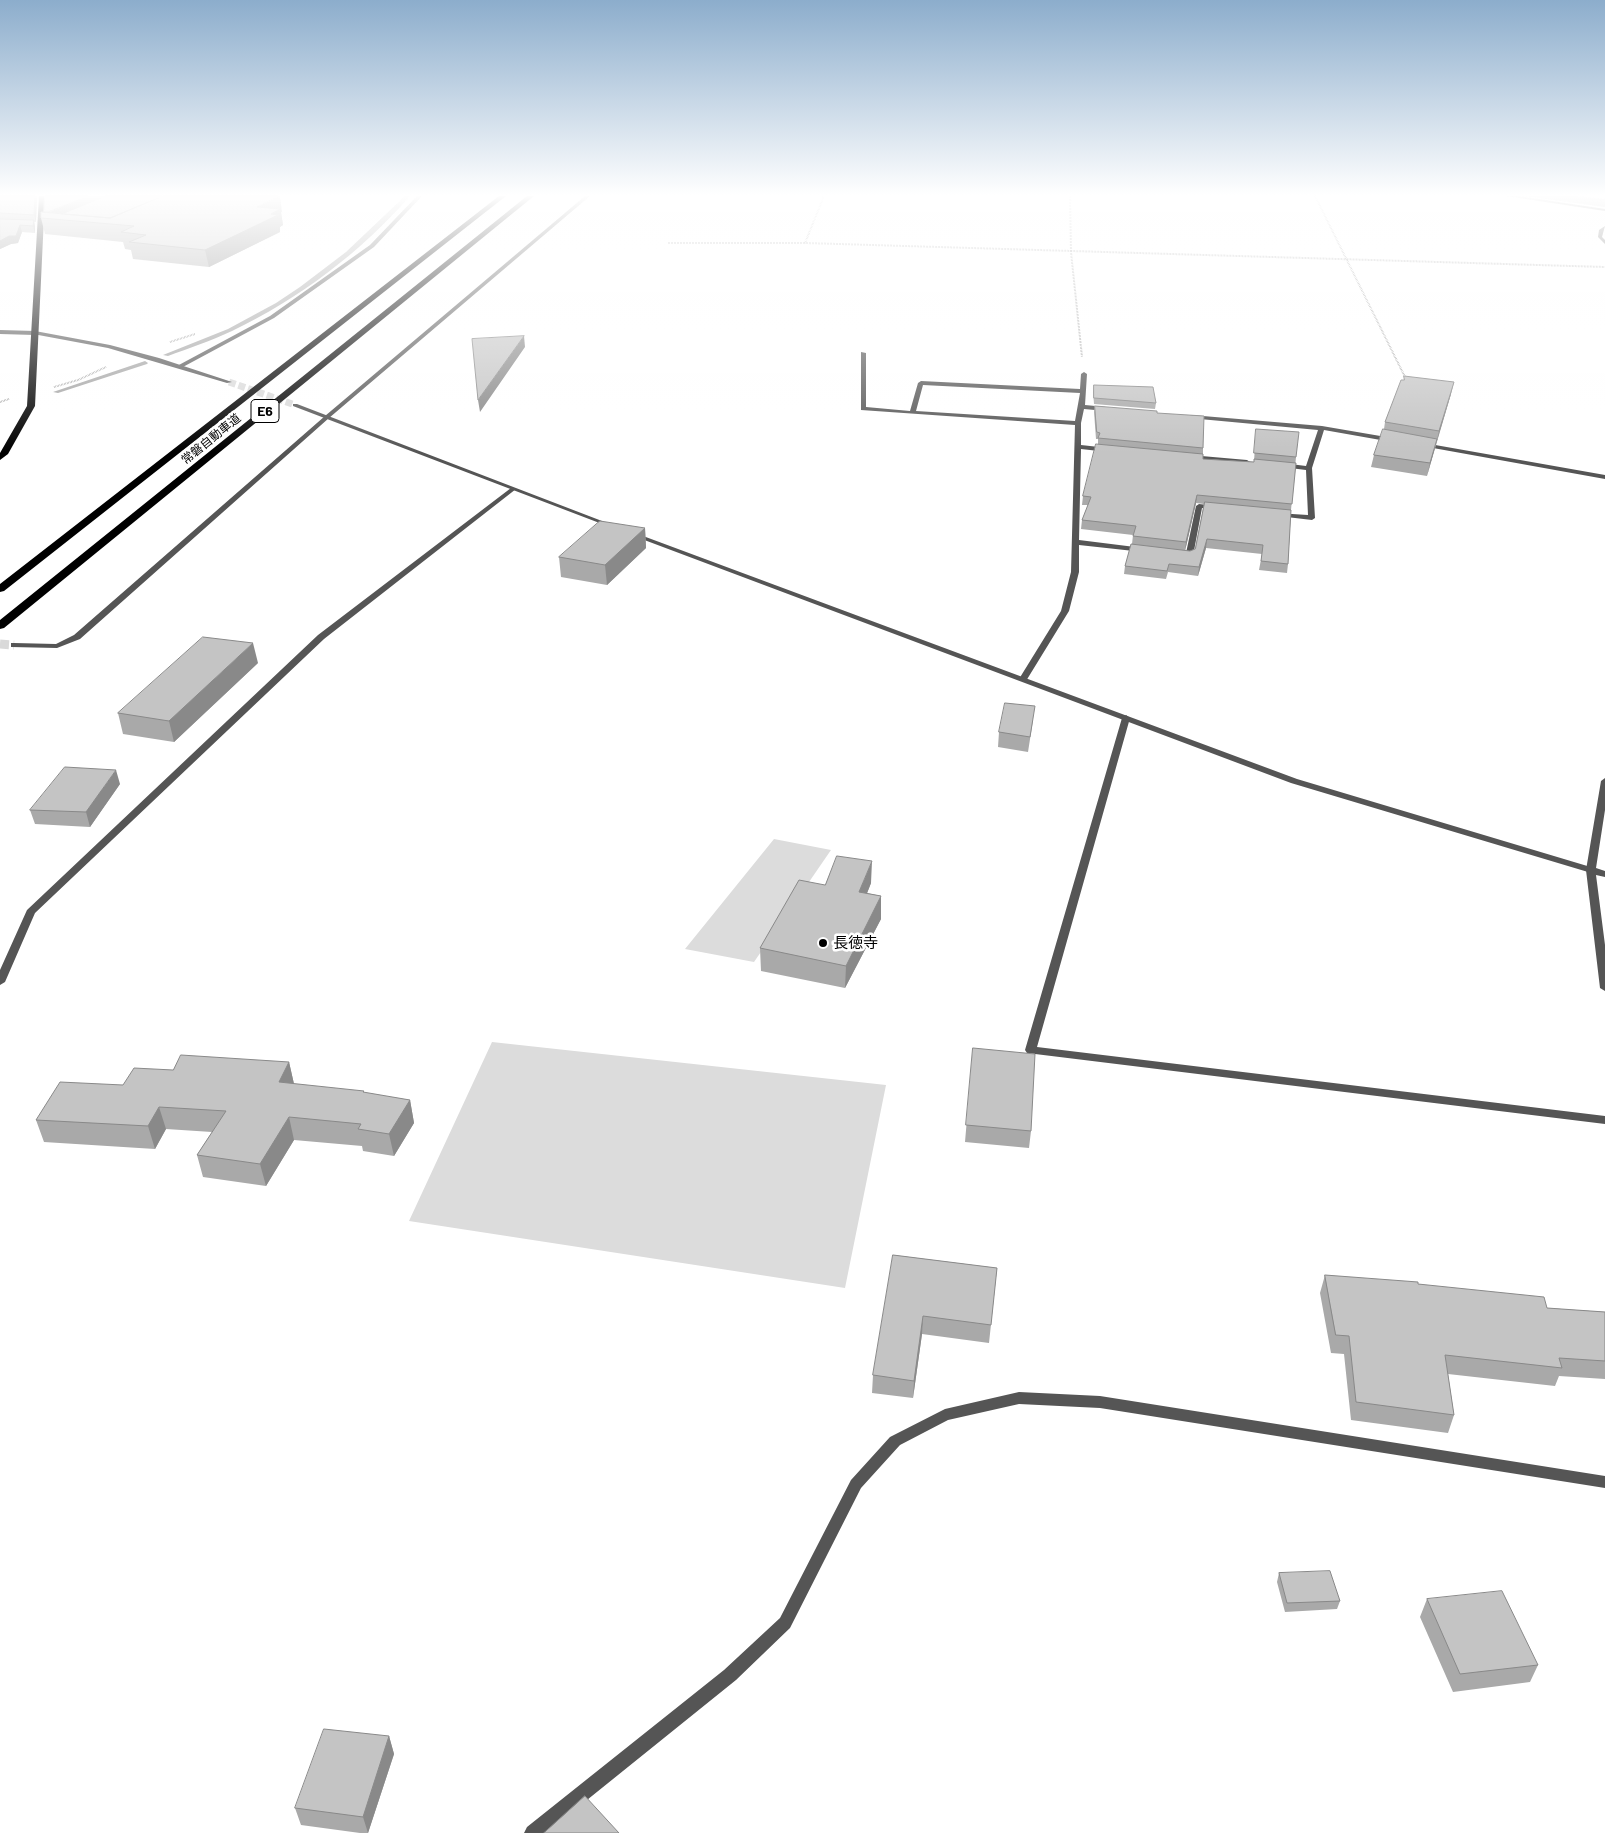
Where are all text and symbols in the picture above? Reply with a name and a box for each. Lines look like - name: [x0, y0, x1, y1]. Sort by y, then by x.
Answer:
- road number: E6: [251, 400, 279, 422]
- street label: 常磐自動車道: [178, 411, 244, 467]
- place label: 長徳寺: [833, 934, 878, 952]
- marker: 長徳寺: [817, 937, 829, 949]

